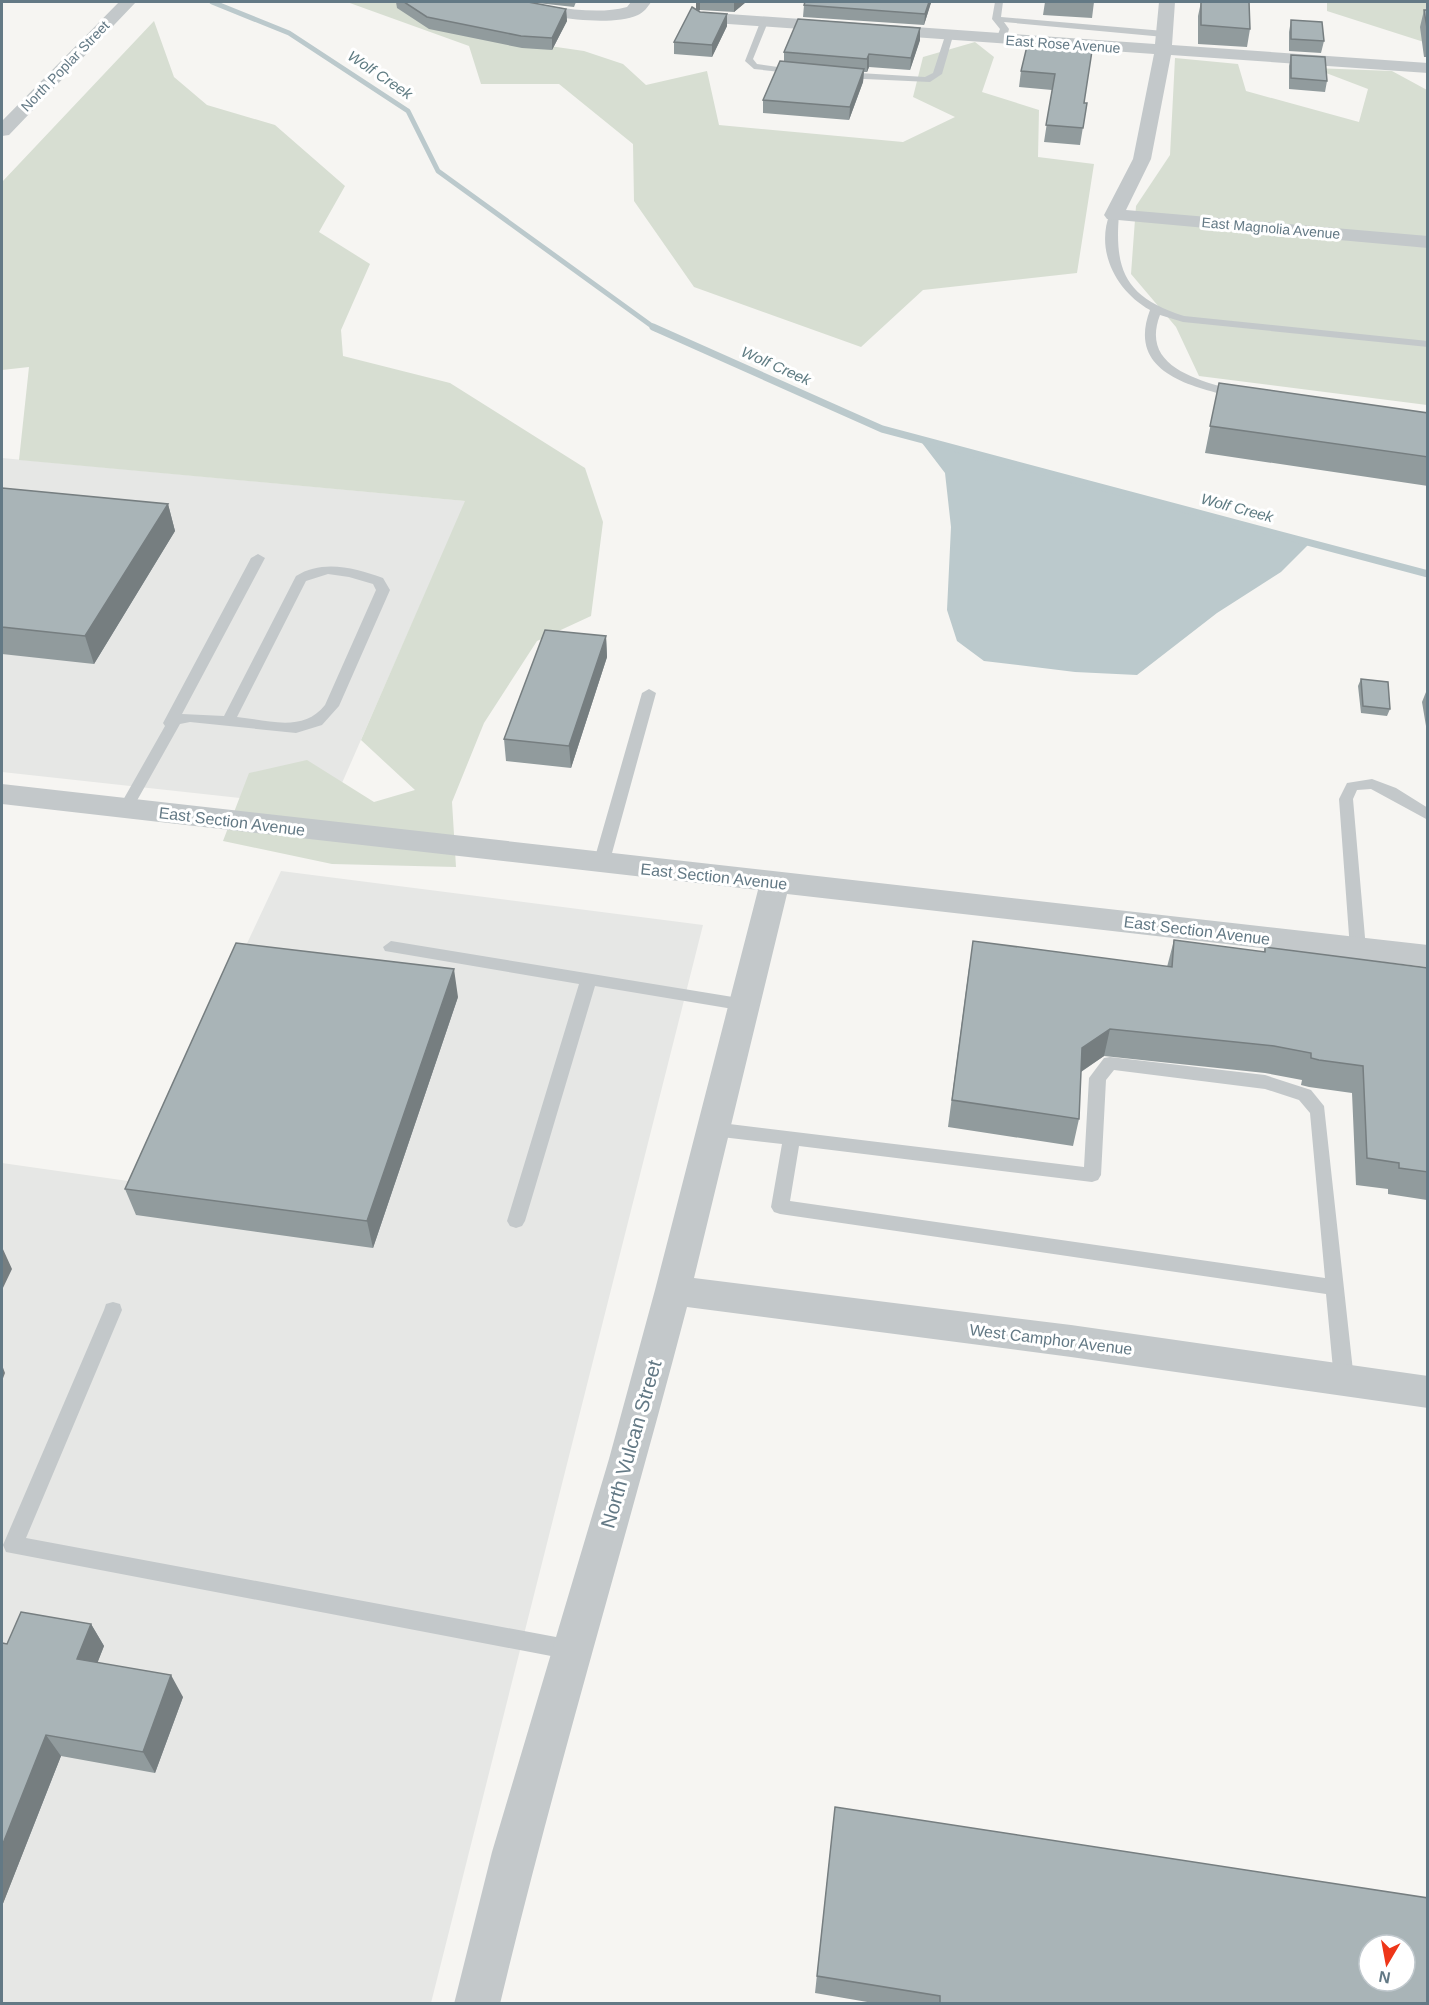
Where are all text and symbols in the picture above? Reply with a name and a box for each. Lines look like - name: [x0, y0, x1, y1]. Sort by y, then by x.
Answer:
- street label: North Poplar Street: [18, 17, 112, 115]
- street label: East Rose Avenue: [1005, 32, 1121, 56]
- water label: Wolf Creek: [345, 47, 417, 103]
- street label: East Magnolia Avenue: [1201, 214, 1341, 242]
- water label: Wolf Creek: [739, 343, 815, 389]
- water label: Wolf Creek: [1199, 490, 1277, 526]
- street label: East Section Avenue: [158, 804, 306, 839]
- street label: East Section Avenue: [640, 860, 788, 893]
- street label: East Section Avenue: [1123, 913, 1271, 948]
- street label: West Camphor Avenue: [969, 1321, 1133, 1358]
- street label: North Vulcan Street: [596, 1357, 666, 1531]
- north arrow: [1357, 1933, 1417, 1993]
- text: N: [1377, 1968, 1392, 1987]

